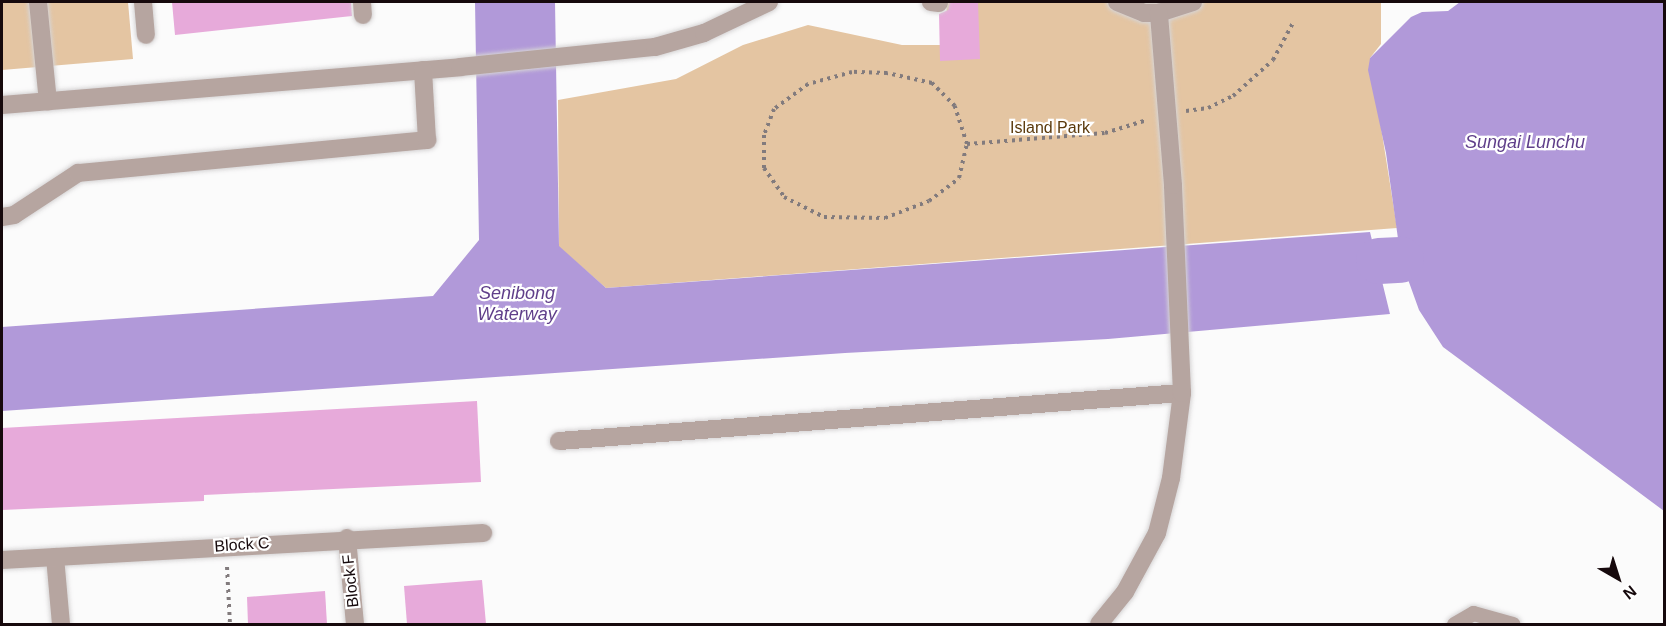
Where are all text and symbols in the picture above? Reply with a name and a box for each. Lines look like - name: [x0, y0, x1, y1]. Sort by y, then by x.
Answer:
- park label: Island Park: [1010, 118, 1090, 138]
- water label: Sungai Lunchu: [1465, 131, 1585, 153]
- water label: Senibong Waterway: [477, 283, 557, 326]
- street label: Block C: [214, 534, 270, 556]
- north arrow: [1588, 548, 1648, 608]
- street label: Block F: [339, 553, 363, 609]
- text: N: [1620, 582, 1639, 603]

